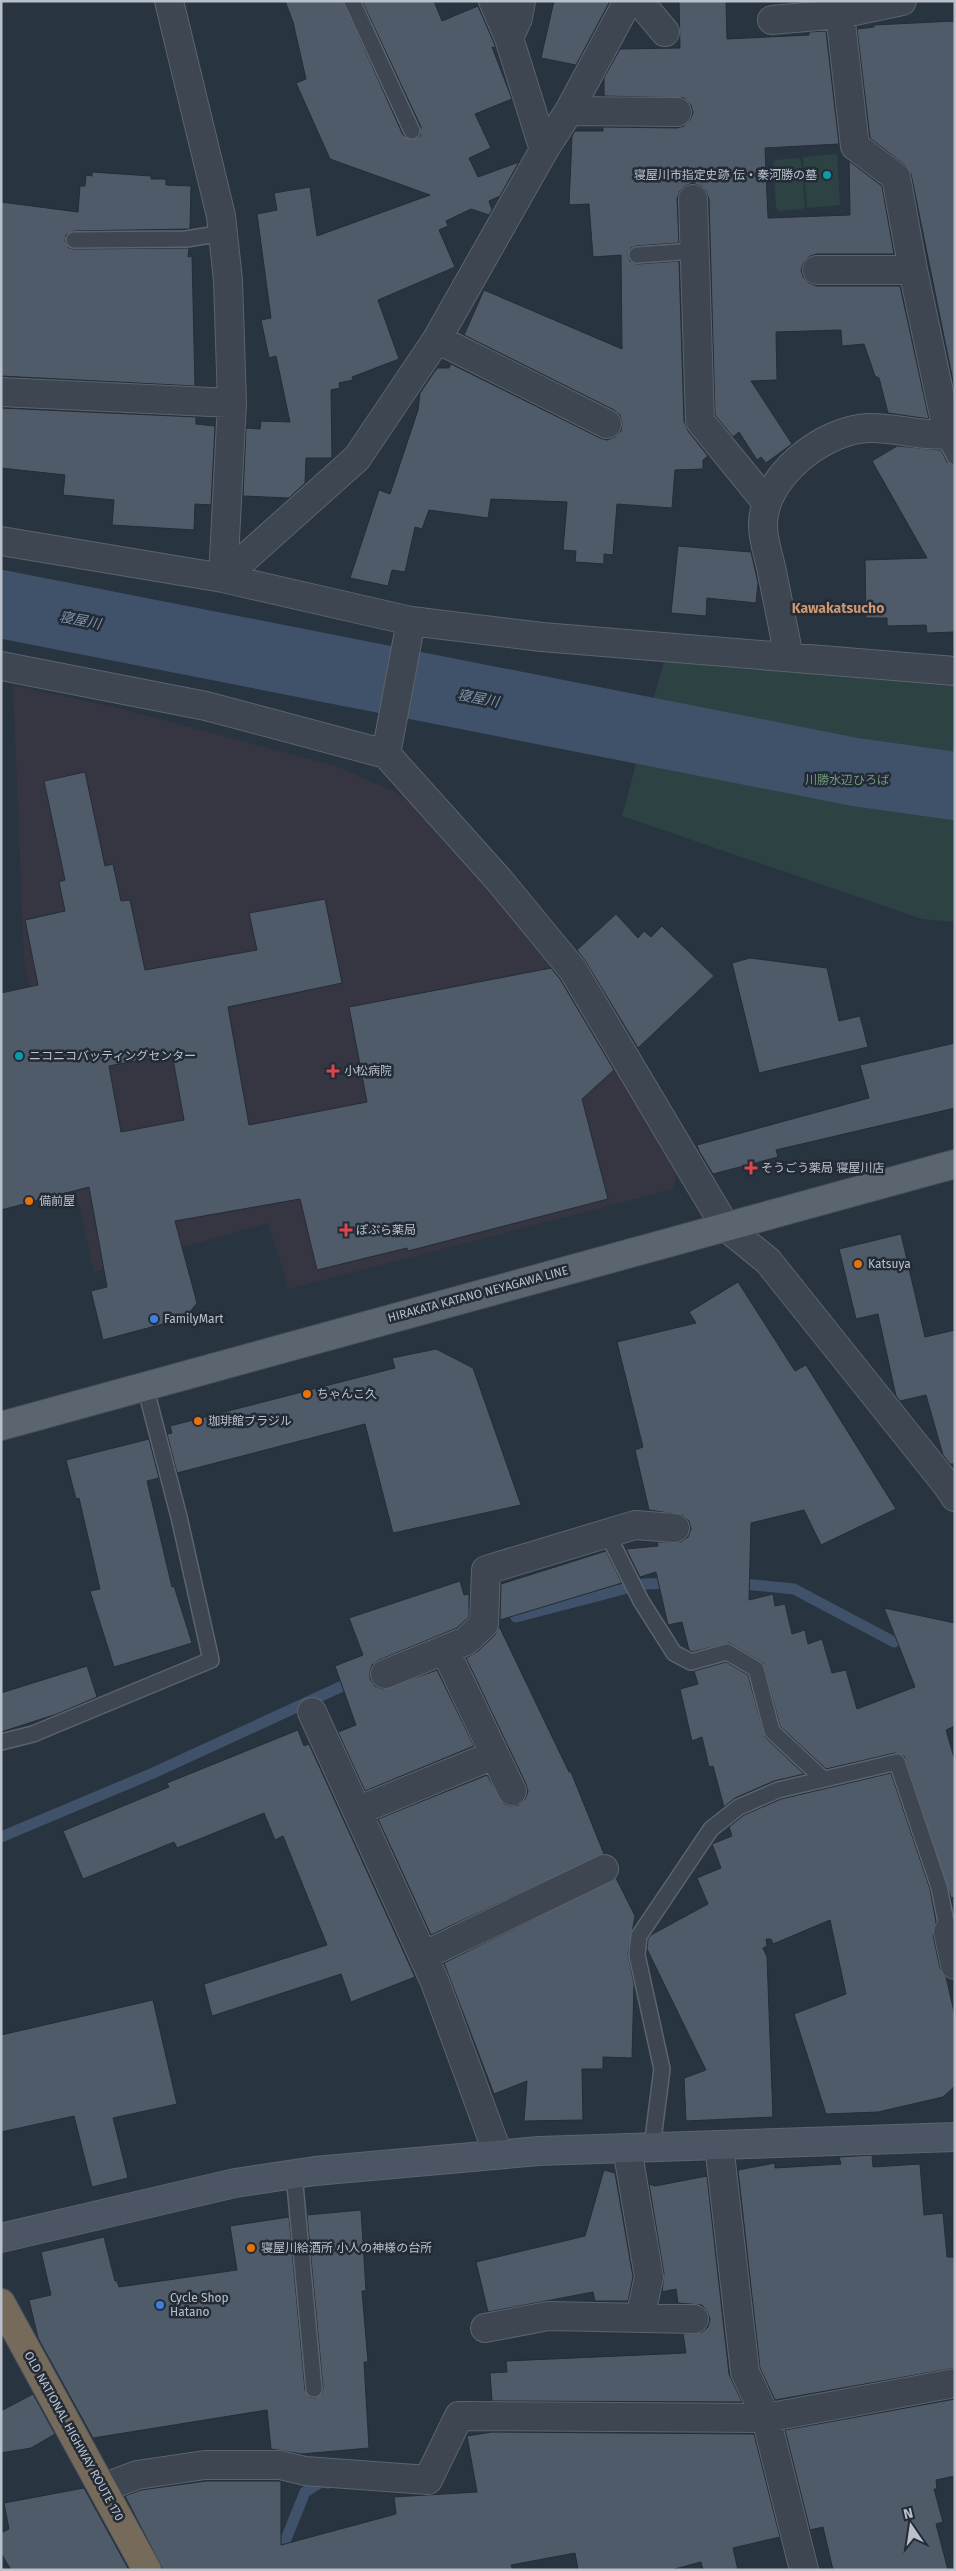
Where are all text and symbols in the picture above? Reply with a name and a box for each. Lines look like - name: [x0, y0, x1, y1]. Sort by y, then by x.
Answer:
- place label: 寝屋川市指定史跡 伝・秦河勝の墓: [634, 168, 817, 182]
- marker: 寝屋川市指定史跡 伝・秦河勝の墓: [821, 169, 833, 181]
- district label: Kawakatsucho: [792, 600, 884, 617]
- water label: 寝屋川: [58, 608, 104, 633]
- water label: 寝屋川: [456, 686, 502, 711]
- park label: 川勝水辺ひろば: [805, 773, 889, 787]
- place label: ニコニコバッティングセンター: [29, 1049, 196, 1063]
- marker: ニコニコバッティングセンター: [13, 1050, 25, 1062]
- marker: 小松病院: [326, 1064, 340, 1078]
- place label: 小松病院: [344, 1064, 392, 1078]
- place label: そうごう薬局 寝屋川店: [761, 1161, 884, 1175]
- marker: そうごう薬局 寝屋川店: [745, 1162, 757, 1174]
- place label: 備前屋: [39, 1194, 75, 1208]
- marker: 備前屋: [23, 1195, 35, 1207]
- place label: ぽぷら薬局: [356, 1223, 416, 1237]
- marker: ぽぷら薬局: [340, 1224, 352, 1236]
- place label: Katsuya: [868, 1257, 911, 1271]
- marker: Katsuya: [852, 1258, 864, 1270]
- street label: HIRAKATA KATANO NEYAGAWA LINE: [386, 1263, 570, 1325]
- place label: FamilyMart: [164, 1312, 224, 1326]
- marker: FamilyMart: [148, 1313, 160, 1325]
- place label: ちゃんこ久: [317, 1387, 377, 1401]
- marker: ちゃんこ久: [301, 1388, 313, 1400]
- place label: 珈琲館ブラジル: [208, 1414, 292, 1428]
- marker: 珈琲館ブラジル: [192, 1415, 204, 1427]
- place label: 寝屋川給酒所 小人の神様の台所: [261, 2241, 432, 2255]
- marker: 寝屋川給酒所 小人の神様の台所: [245, 2242, 257, 2254]
- place label: Cycle Shop Hatano: [170, 2291, 229, 2319]
- marker: Cycle Shop Hatano: [154, 2299, 166, 2311]
- street label: OLD NATIONAL HIGHWAY ROUTE 170: [21, 2349, 127, 2523]
- north arrow: [886, 2501, 936, 2551]
- text: N: [902, 2504, 915, 2523]

